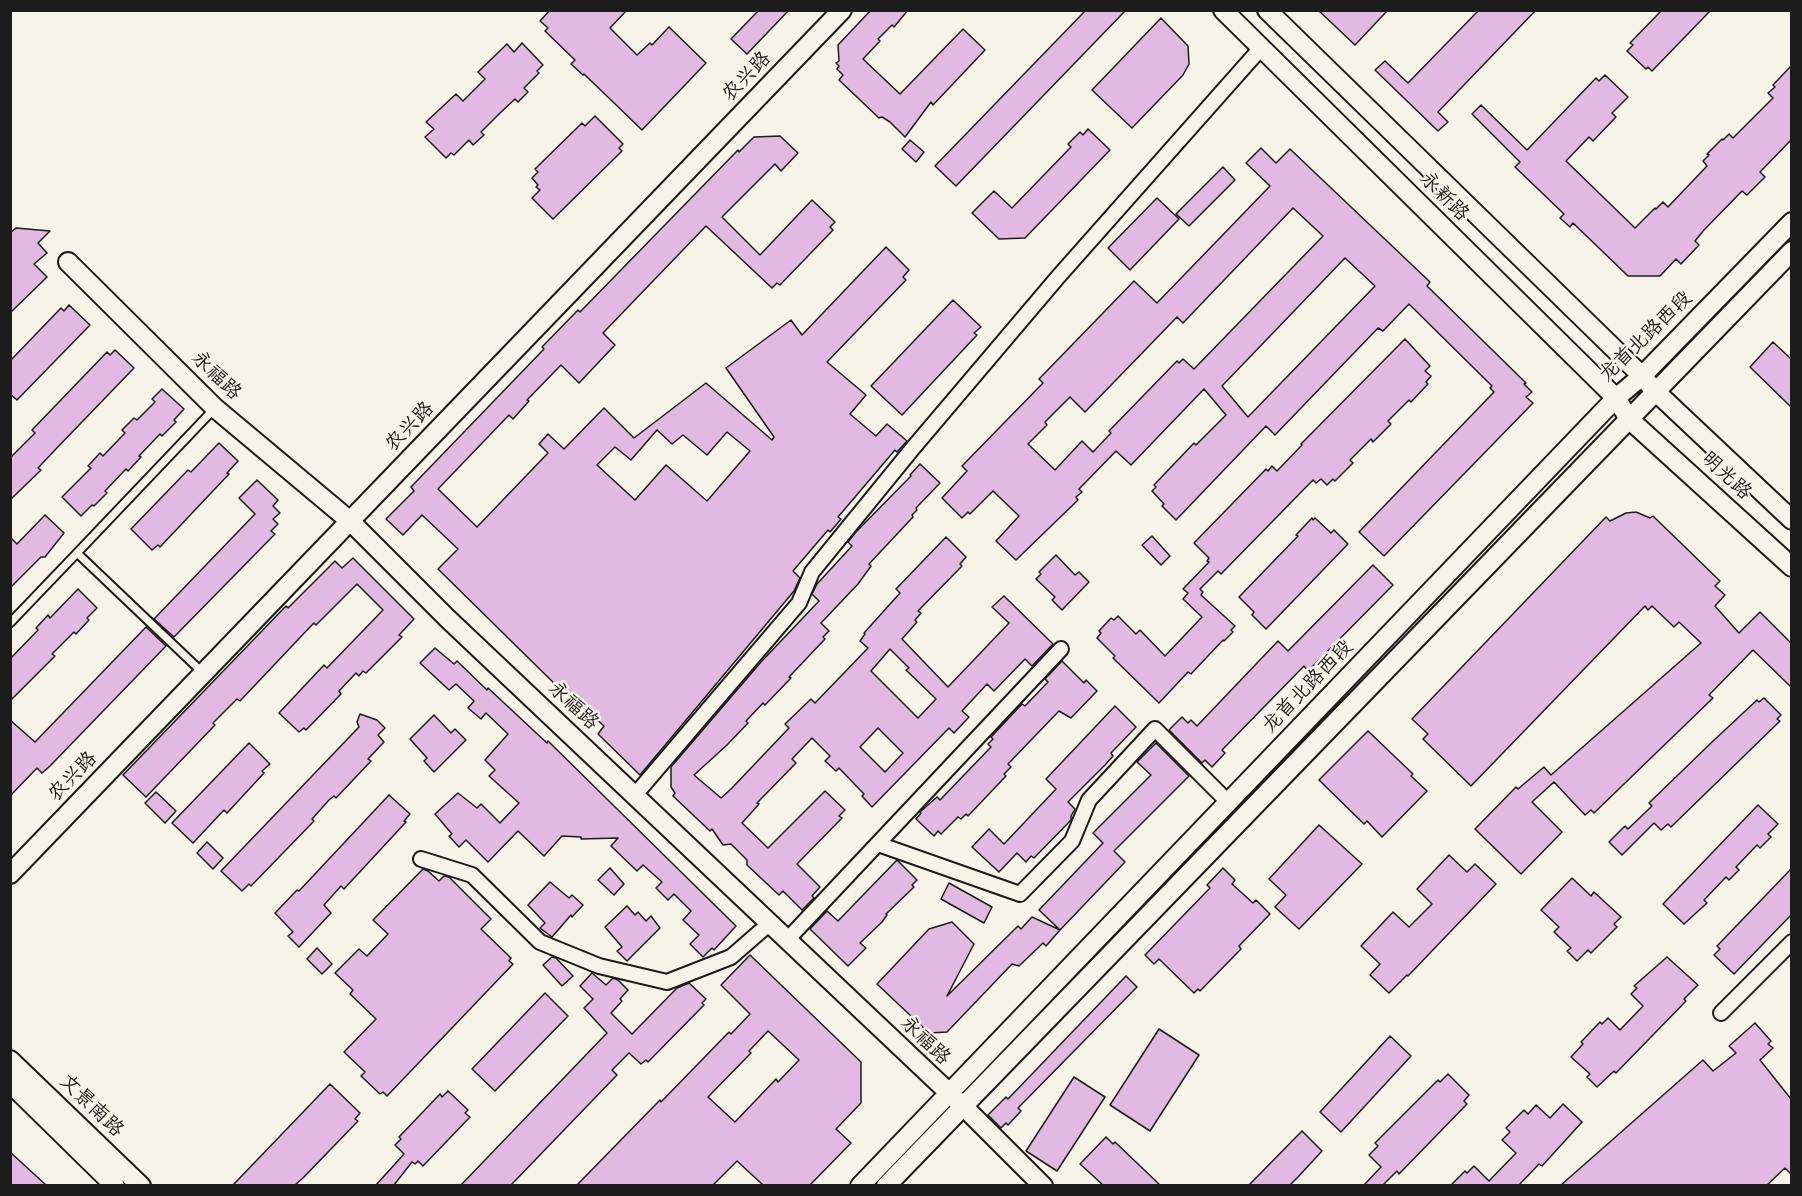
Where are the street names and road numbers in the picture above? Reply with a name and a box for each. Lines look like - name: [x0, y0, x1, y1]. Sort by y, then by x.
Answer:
- street label: 农兴路: [718, 47, 776, 107]
- street label: 永新路: [1414, 167, 1474, 227]
- street label: 龙首北路西段: [1595, 287, 1697, 387]
- street label: 永福路: [186, 347, 246, 405]
- street label: 农兴路: [381, 397, 439, 457]
- street label: 明光路: [1696, 447, 1756, 505]
- street label: 龙首北路西段: [1258, 636, 1358, 738]
- street label: 永福路: [543, 677, 603, 735]
- street label: 农兴路: [44, 747, 102, 807]
- street label: 永福路: [895, 1012, 955, 1070]
- street label: 文景南路: [54, 1070, 128, 1142]

